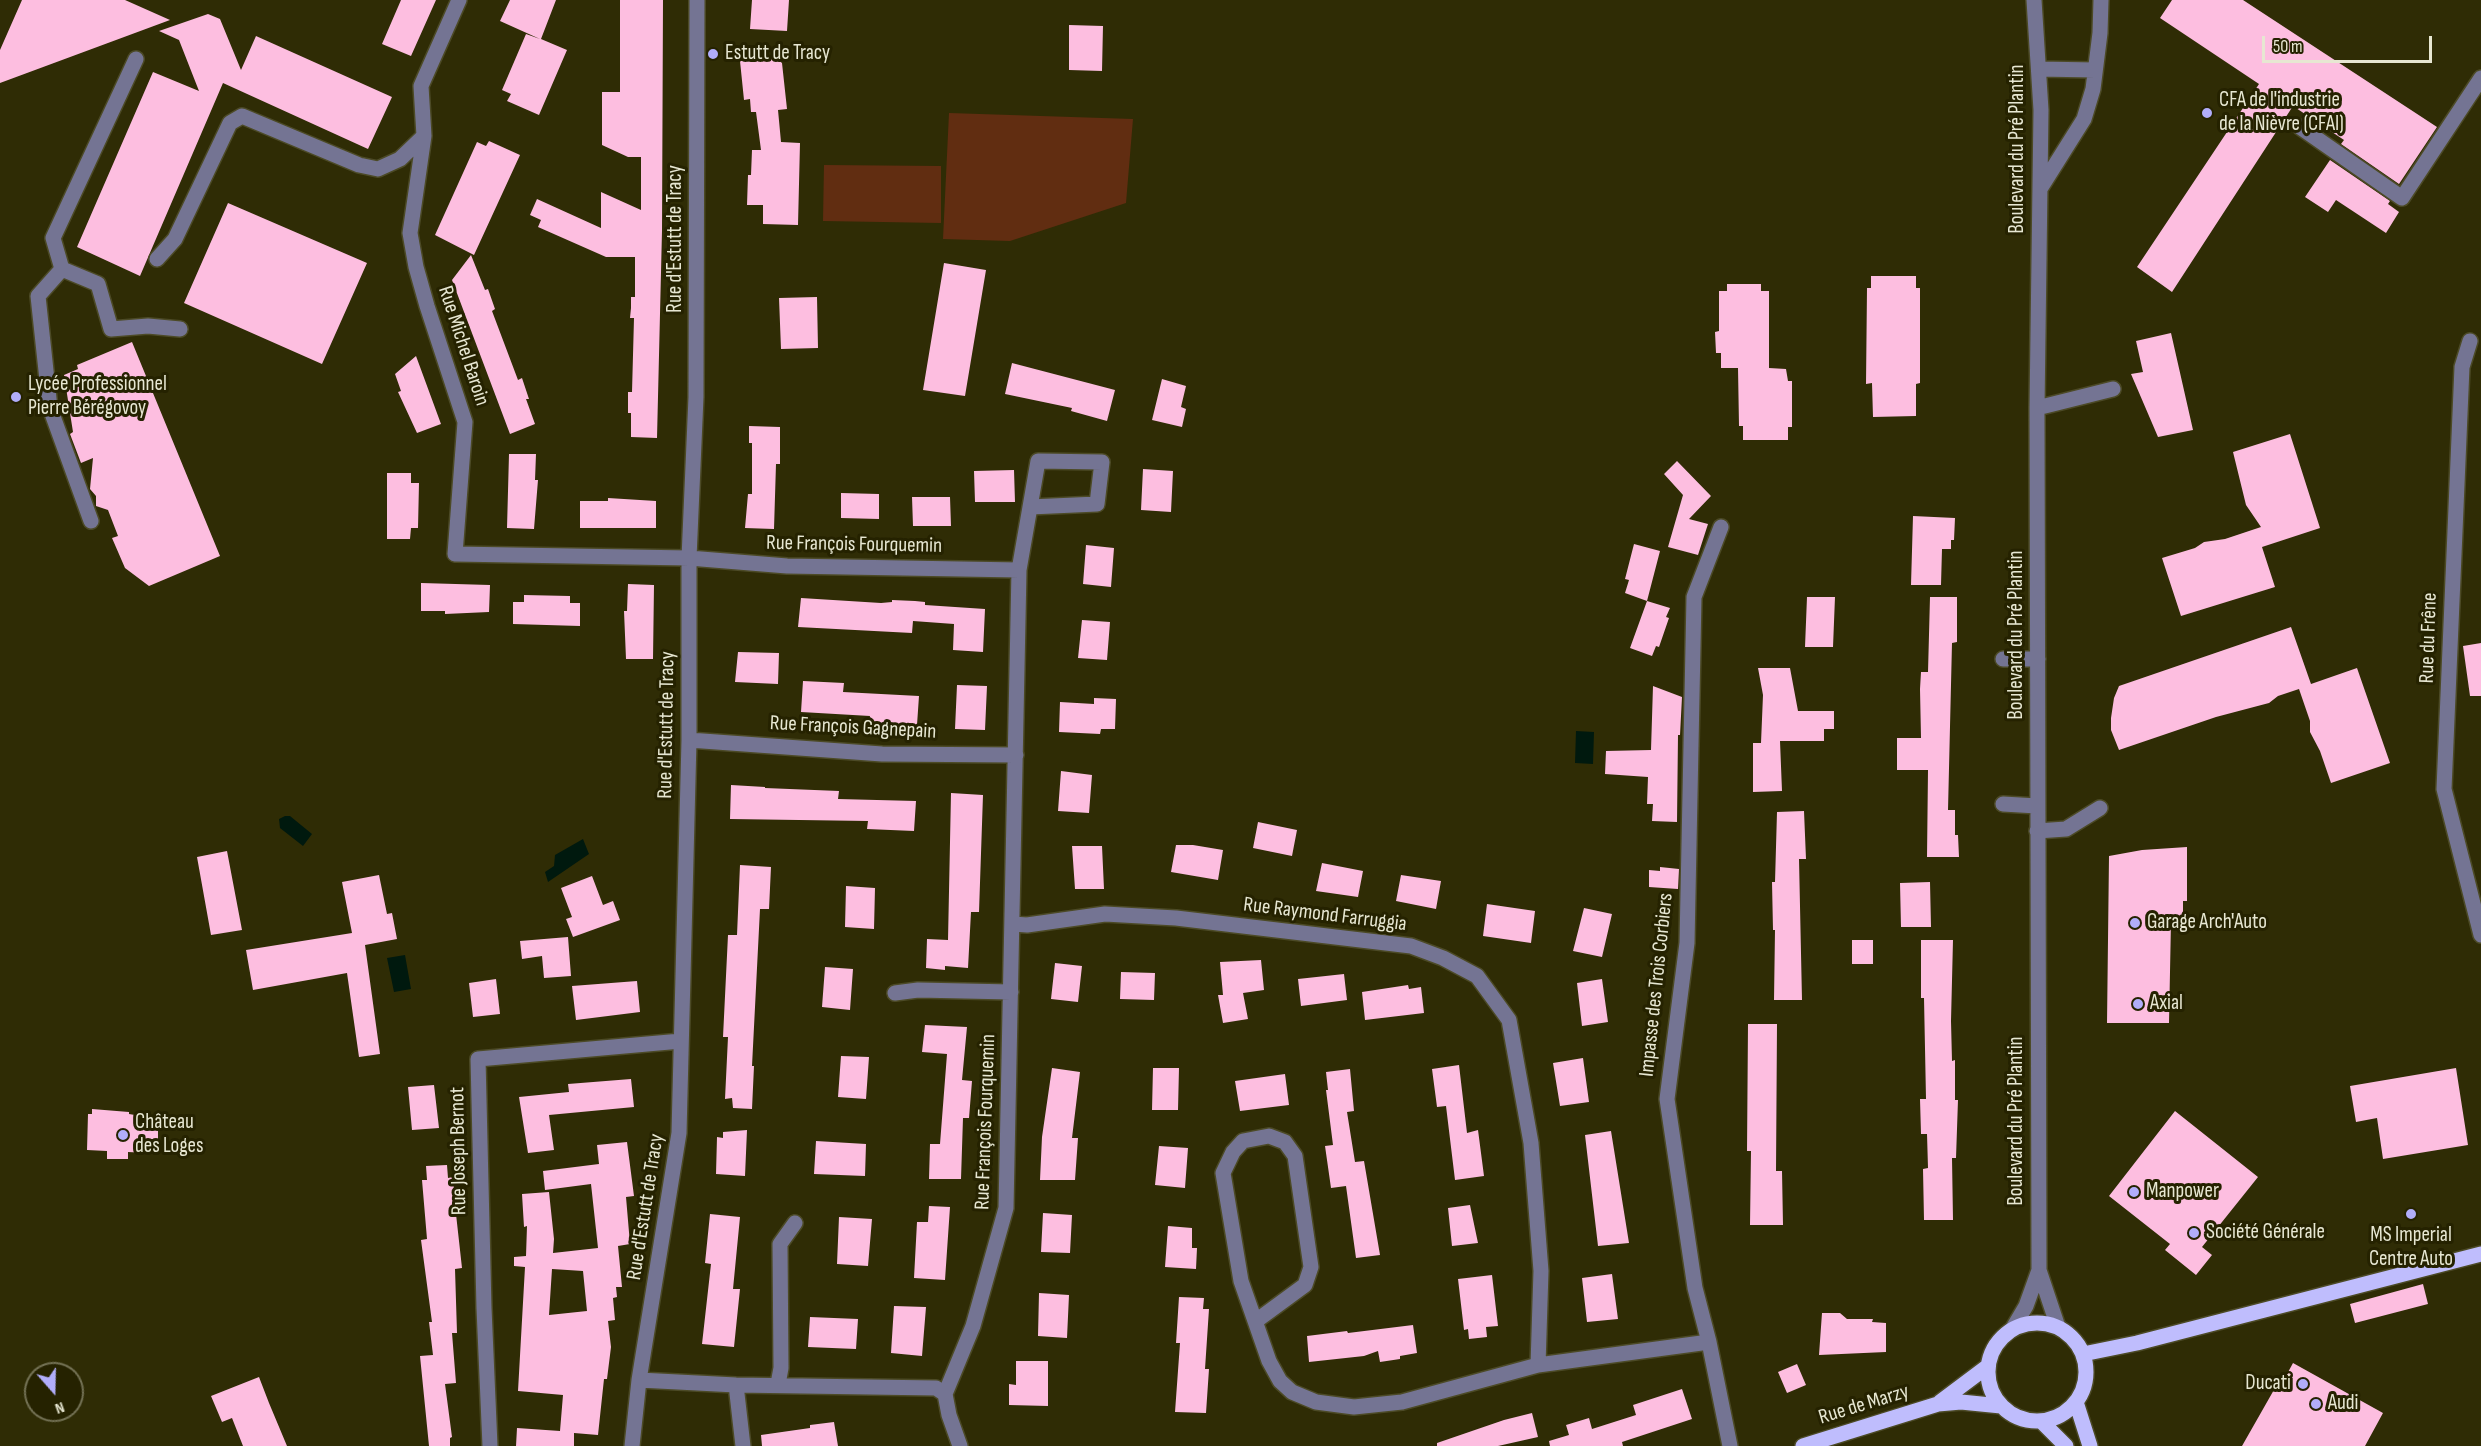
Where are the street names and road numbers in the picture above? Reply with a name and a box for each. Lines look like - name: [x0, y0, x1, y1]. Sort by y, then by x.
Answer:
- street label: Boulevard du Pré Plantin: [2005, 64, 2031, 234]
- street label: Rue d'Estutt de Tracy: [663, 165, 689, 313]
- street label: Rue Michel Baroin: [432, 283, 494, 409]
- street label: Rue François Fourquemin: [766, 531, 942, 559]
- street label: Boulevard du Pré Plantin: [2004, 550, 2030, 720]
- street label: Rue du Frêne: [2415, 592, 2443, 684]
- street label: Rue d'Estutt de Tracy: [653, 651, 681, 799]
- street label: Rue François Gagnepain: [769, 711, 937, 745]
- street label: Rue Raymond Farruggia: [1242, 892, 1408, 938]
- street label: Impasse des Trois Corbiers: [1635, 892, 1679, 1078]
- street label: Rue François Fourquemin: [970, 1034, 1002, 1210]
- street label: Boulevard du Pré Plantin: [2004, 1036, 2030, 1206]
- street label: Rue Joseph Bernot: [445, 1087, 473, 1215]
- street label: Rue d'Estutt de Tracy: [622, 1132, 670, 1282]
- street label: Rue de Marzy: [1816, 1379, 1912, 1431]

